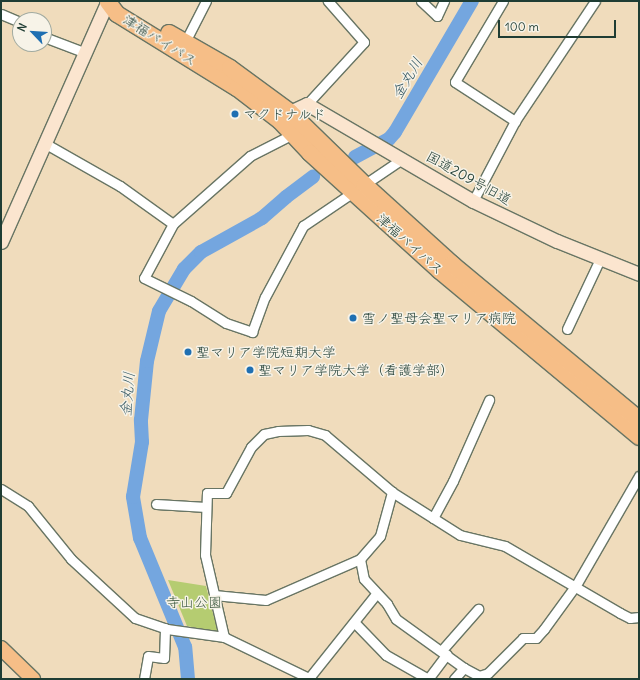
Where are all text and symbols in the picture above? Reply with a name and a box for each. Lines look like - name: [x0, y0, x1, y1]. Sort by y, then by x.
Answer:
- street label: 津福バイパス: [120, 11, 200, 69]
- north arrow: [12, 12, 52, 52]
- scale bar: [500, 12, 618, 38]
- text: 100 m: [505, 19, 539, 34]
- text: N: [14, 21, 30, 34]
- water label: 金丸川: [388, 54, 426, 102]
- place label: マクドナルド: [243, 106, 327, 122]
- marker: マクドナルド: [230, 109, 240, 119]
- street label: 国道209号旧道: [423, 148, 515, 208]
- street label: 津福バイパス: [373, 210, 447, 278]
- place label: 雪ノ聖母会聖マリア病院: [362, 310, 516, 326]
- marker: 雪ノ聖母会聖マリア病院: [347, 312, 359, 324]
- place label: 聖マリア学院短期大学: [196, 344, 336, 360]
- marker: 聖マリア学院短期大学: [183, 347, 193, 357]
- place label: 聖マリア学院大学（看護学部）: [258, 362, 454, 378]
- marker: 聖マリア学院大学（看護学部）: [245, 365, 255, 375]
- water label: 金丸川: [116, 371, 138, 417]
- park label: 寺山公園: [166, 594, 222, 610]

